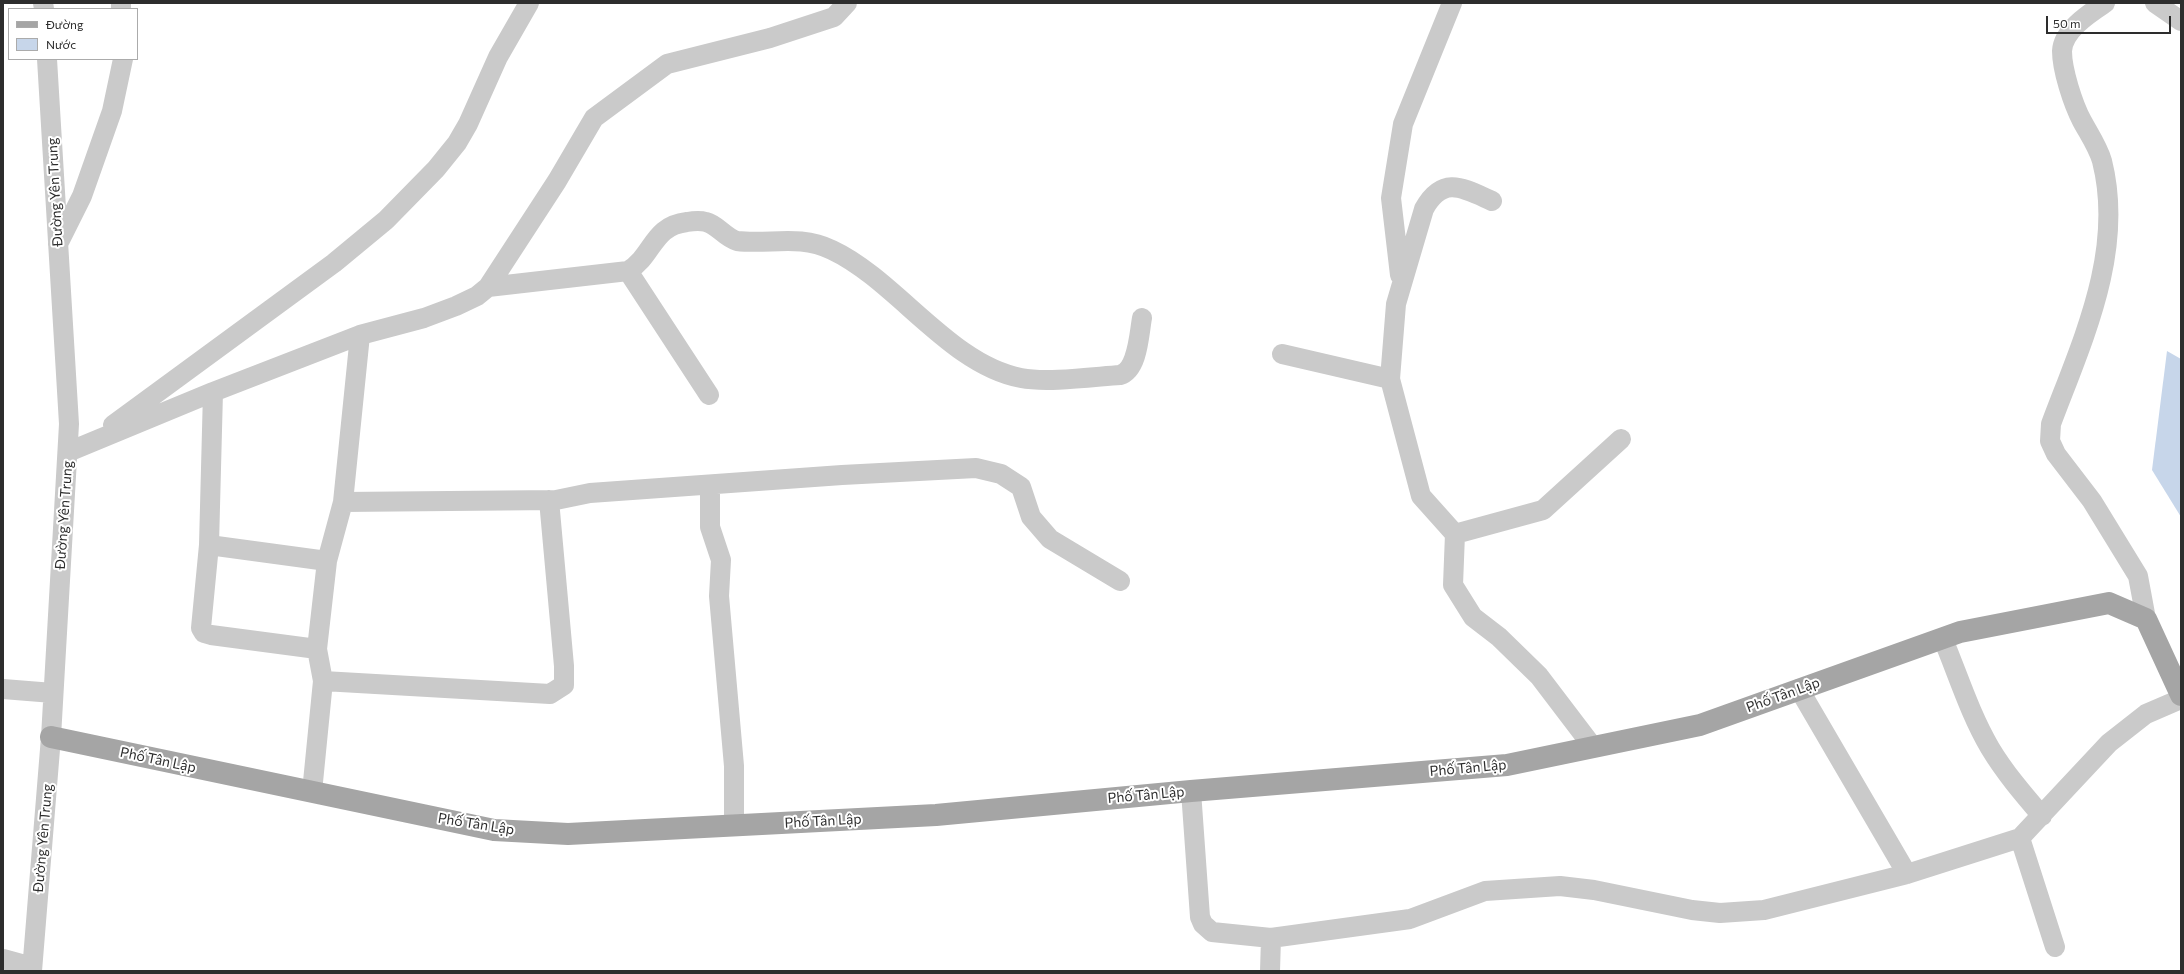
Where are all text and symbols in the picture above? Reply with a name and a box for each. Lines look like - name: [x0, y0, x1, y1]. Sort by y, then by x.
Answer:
- legend: [8, 8, 138, 60]
- scale bar: [2048, 8, 2173, 34]
- text: 50 m: [2053, 16, 2081, 30]
- text: Đường: [46, 17, 83, 31]
- text: Nước: [46, 37, 76, 51]
- street label: Đường Yên Trung: [44, 137, 66, 247]
- street label: Đường Yên Trung: [52, 460, 76, 570]
- street label: Phố Tân Lập: [1744, 674, 1822, 716]
- street label: Phố Tân Lập: [119, 744, 197, 776]
- street label: Phố Tân Lập: [1429, 756, 1507, 780]
- street label: Đường Yên Trung: [30, 783, 56, 893]
- street label: Phố Tân Lập: [1107, 783, 1185, 807]
- street label: Phố Tân Lập: [437, 810, 515, 838]
- street label: Phố Tân Lập: [784, 811, 862, 831]

